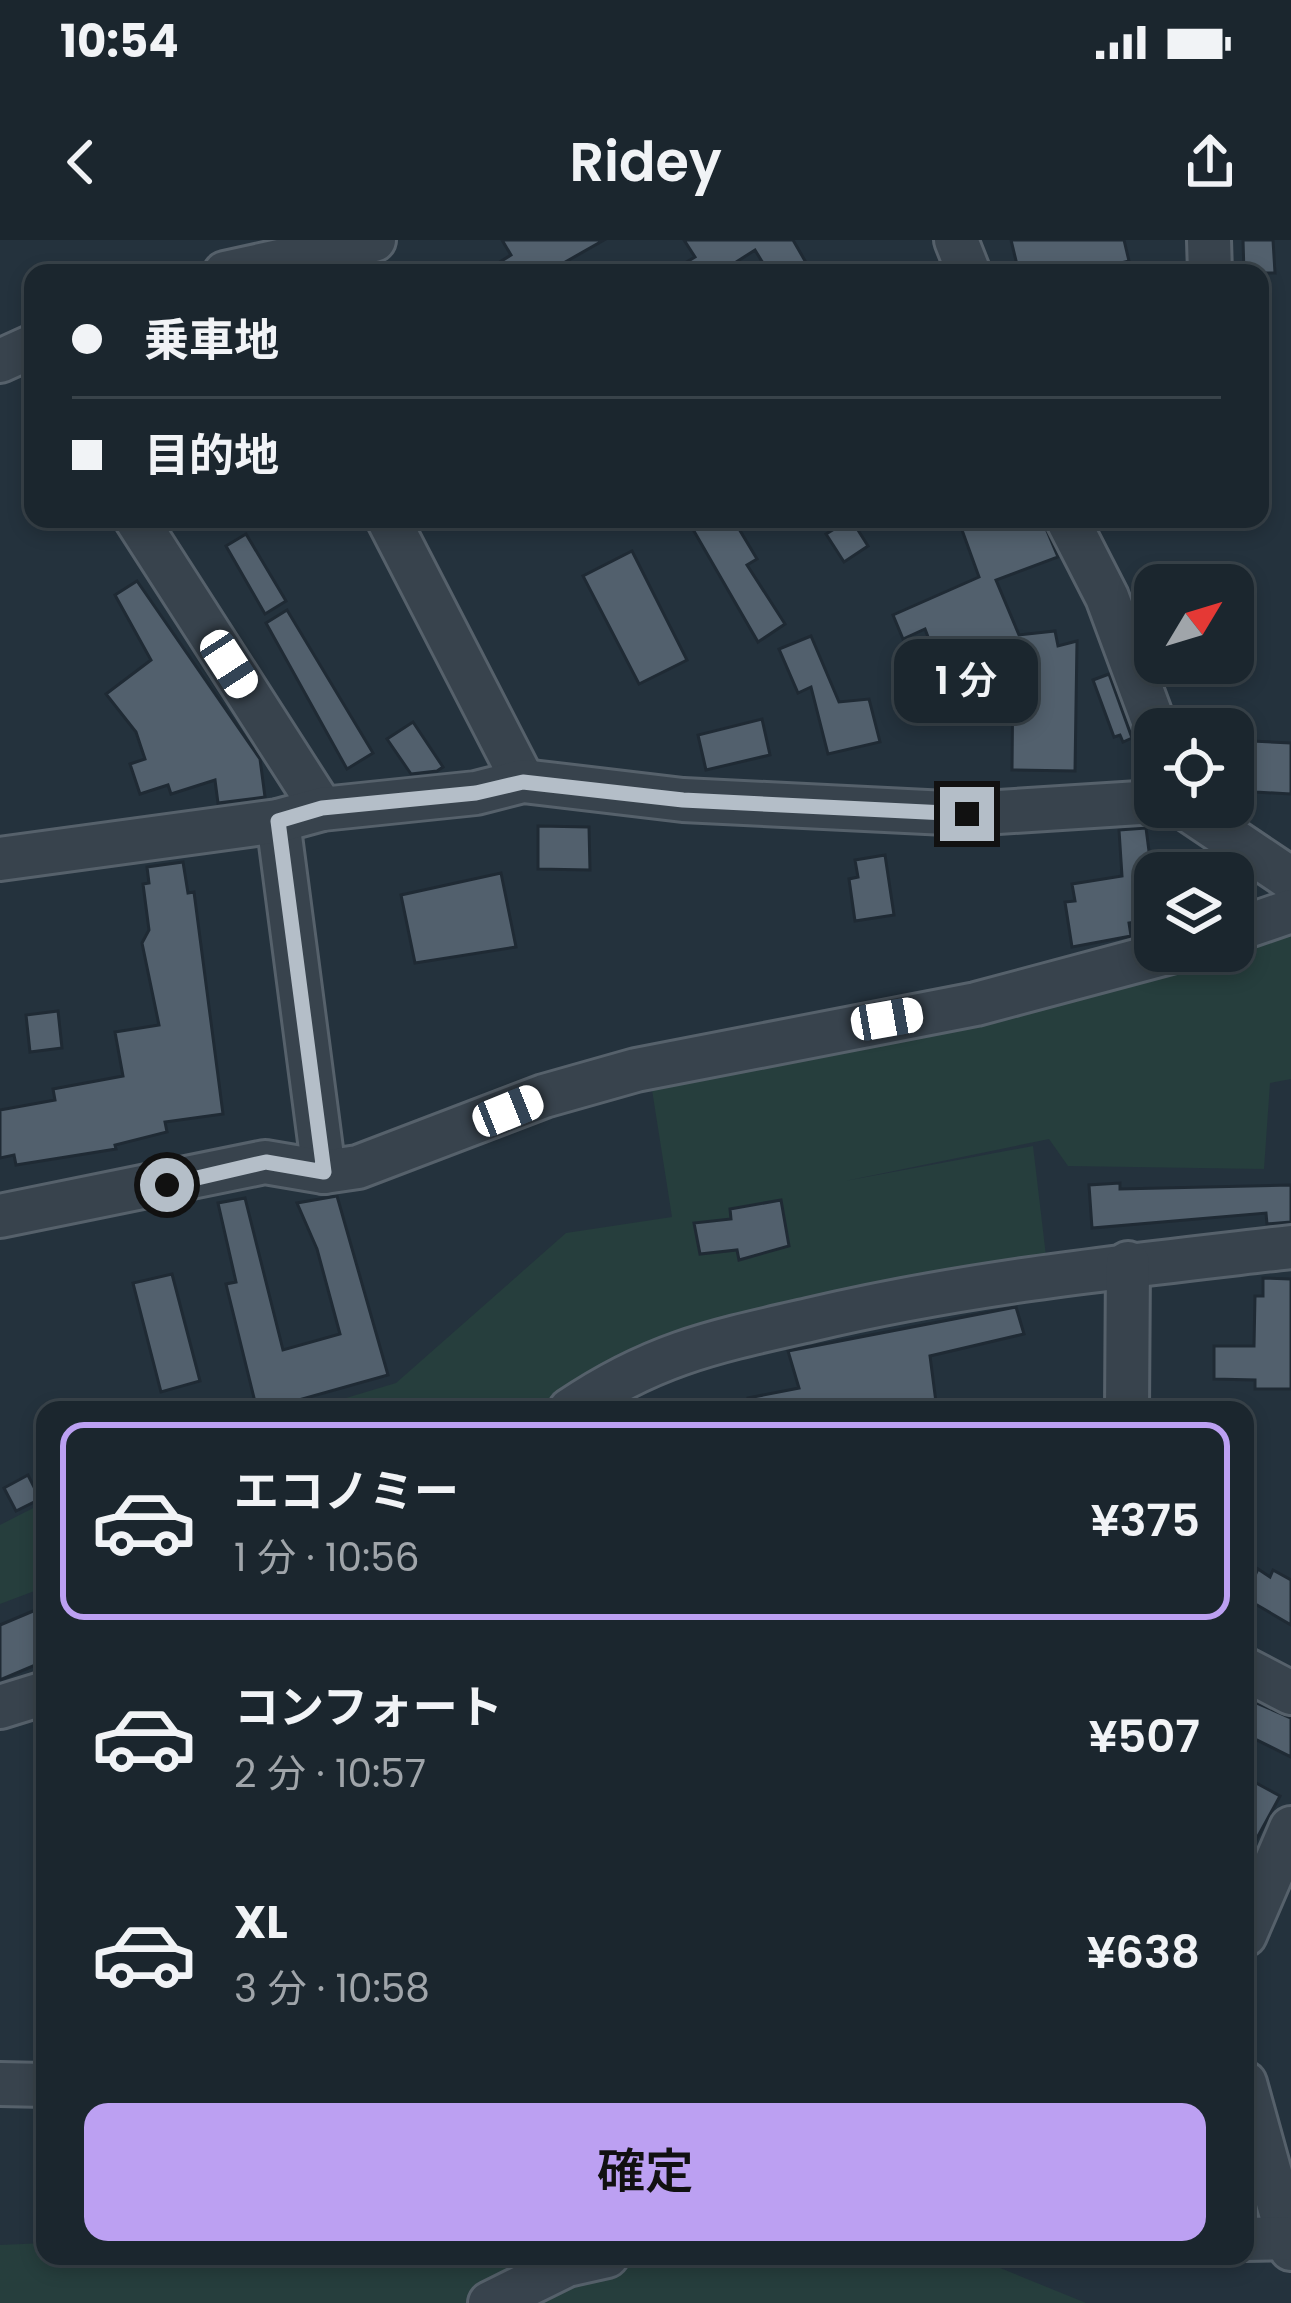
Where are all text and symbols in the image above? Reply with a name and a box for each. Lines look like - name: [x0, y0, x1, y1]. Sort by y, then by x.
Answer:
- text: 10:54: [60, 10, 179, 73]
- text: Ridey: [569, 124, 722, 200]
- icon: back: [48, 129, 114, 195]
- icon: share: [1177, 129, 1243, 195]
- text: 乗車地: [144, 309, 279, 372]
- text: 目的地: [144, 424, 279, 487]
- north arrow: [1134, 564, 1254, 684]
- map controls: [1134, 564, 1254, 972]
- car: [194, 624, 264, 704]
- callout: 1 分: [895, 640, 1039, 724]
- text: 1 分: [935, 653, 997, 708]
- button: locate: [1134, 708, 1254, 828]
- route end: [940, 787, 994, 841]
- button: layers: [1134, 852, 1254, 972]
- car: [848, 995, 926, 1043]
- car: [468, 1081, 548, 1141]
- route start: [140, 1158, 194, 1212]
- text: エコノミー: [234, 1460, 459, 1523]
- icon: car: [90, 1467, 198, 1575]
- text: ¥375: [1091, 1489, 1200, 1552]
- text: 1 分 · 10:56: [234, 1530, 420, 1585]
- text: コンフォート: [234, 1676, 503, 1739]
- icon: car: [90, 1683, 198, 1791]
- text: ¥507: [1089, 1705, 1200, 1768]
- text: 2 分 · 10:57: [234, 1746, 426, 1801]
- text: XL: [234, 1891, 288, 1954]
- icon: car: [90, 1899, 198, 2007]
- text: ¥638: [1087, 1921, 1200, 1984]
- text: 3 分 · 10:58: [234, 1961, 430, 2016]
- button: 確定: [84, 2103, 1206, 2241]

